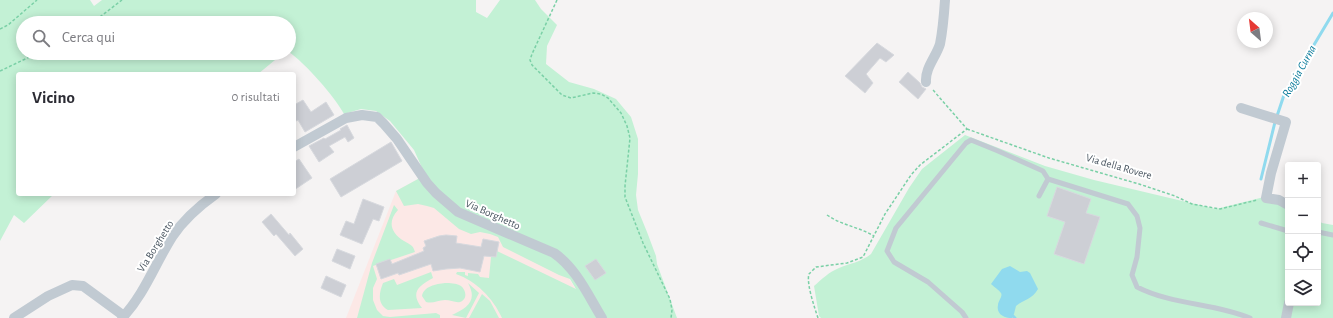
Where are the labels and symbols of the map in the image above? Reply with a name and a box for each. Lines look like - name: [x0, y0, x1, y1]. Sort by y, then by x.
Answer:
- north arrow: [1237, 12, 1273, 48]
- water label: Roggia Curna: [1280, 43, 1318, 99]
- street label: Via della Rovere: [1085, 152, 1153, 181]
- street label: Via Borghetto: [464, 197, 522, 231]
- street label: Via Borghetto: [135, 218, 176, 274]

